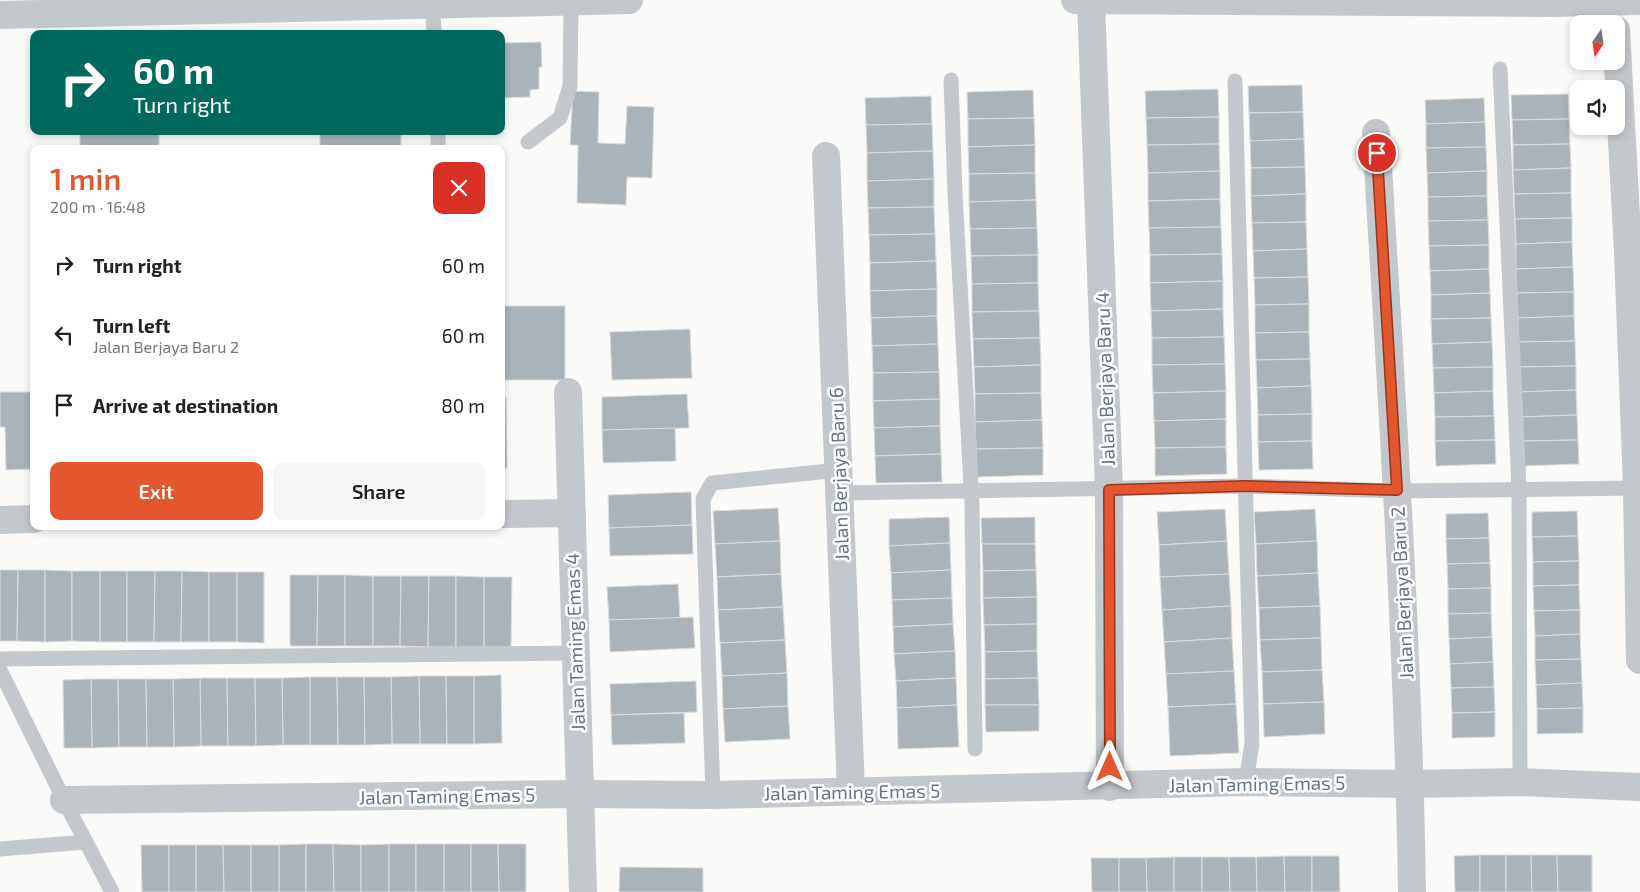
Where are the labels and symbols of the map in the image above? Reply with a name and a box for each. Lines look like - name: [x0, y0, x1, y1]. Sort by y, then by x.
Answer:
- north arrow: [1570, 15, 1625, 70]
- pin: [1356, 132, 1398, 174]
- street label: Jalan Berjaya Baru 4: [1090, 292, 1119, 466]
- street label: Jalan Berjaya Baru 6: [824, 387, 853, 561]
- street label: Jalan Berjaya Baru 2: [1385, 506, 1418, 680]
- street label: Jalan Taming Emas 4: [560, 553, 589, 731]
- position arrow: [1083, 740, 1135, 792]
- street label: Jalan Taming Emas 5: [1169, 770, 1345, 797]
- street label: Jalan Taming Emas 5: [764, 778, 940, 805]
- street label: Jalan Taming Emas 5: [359, 782, 535, 809]

